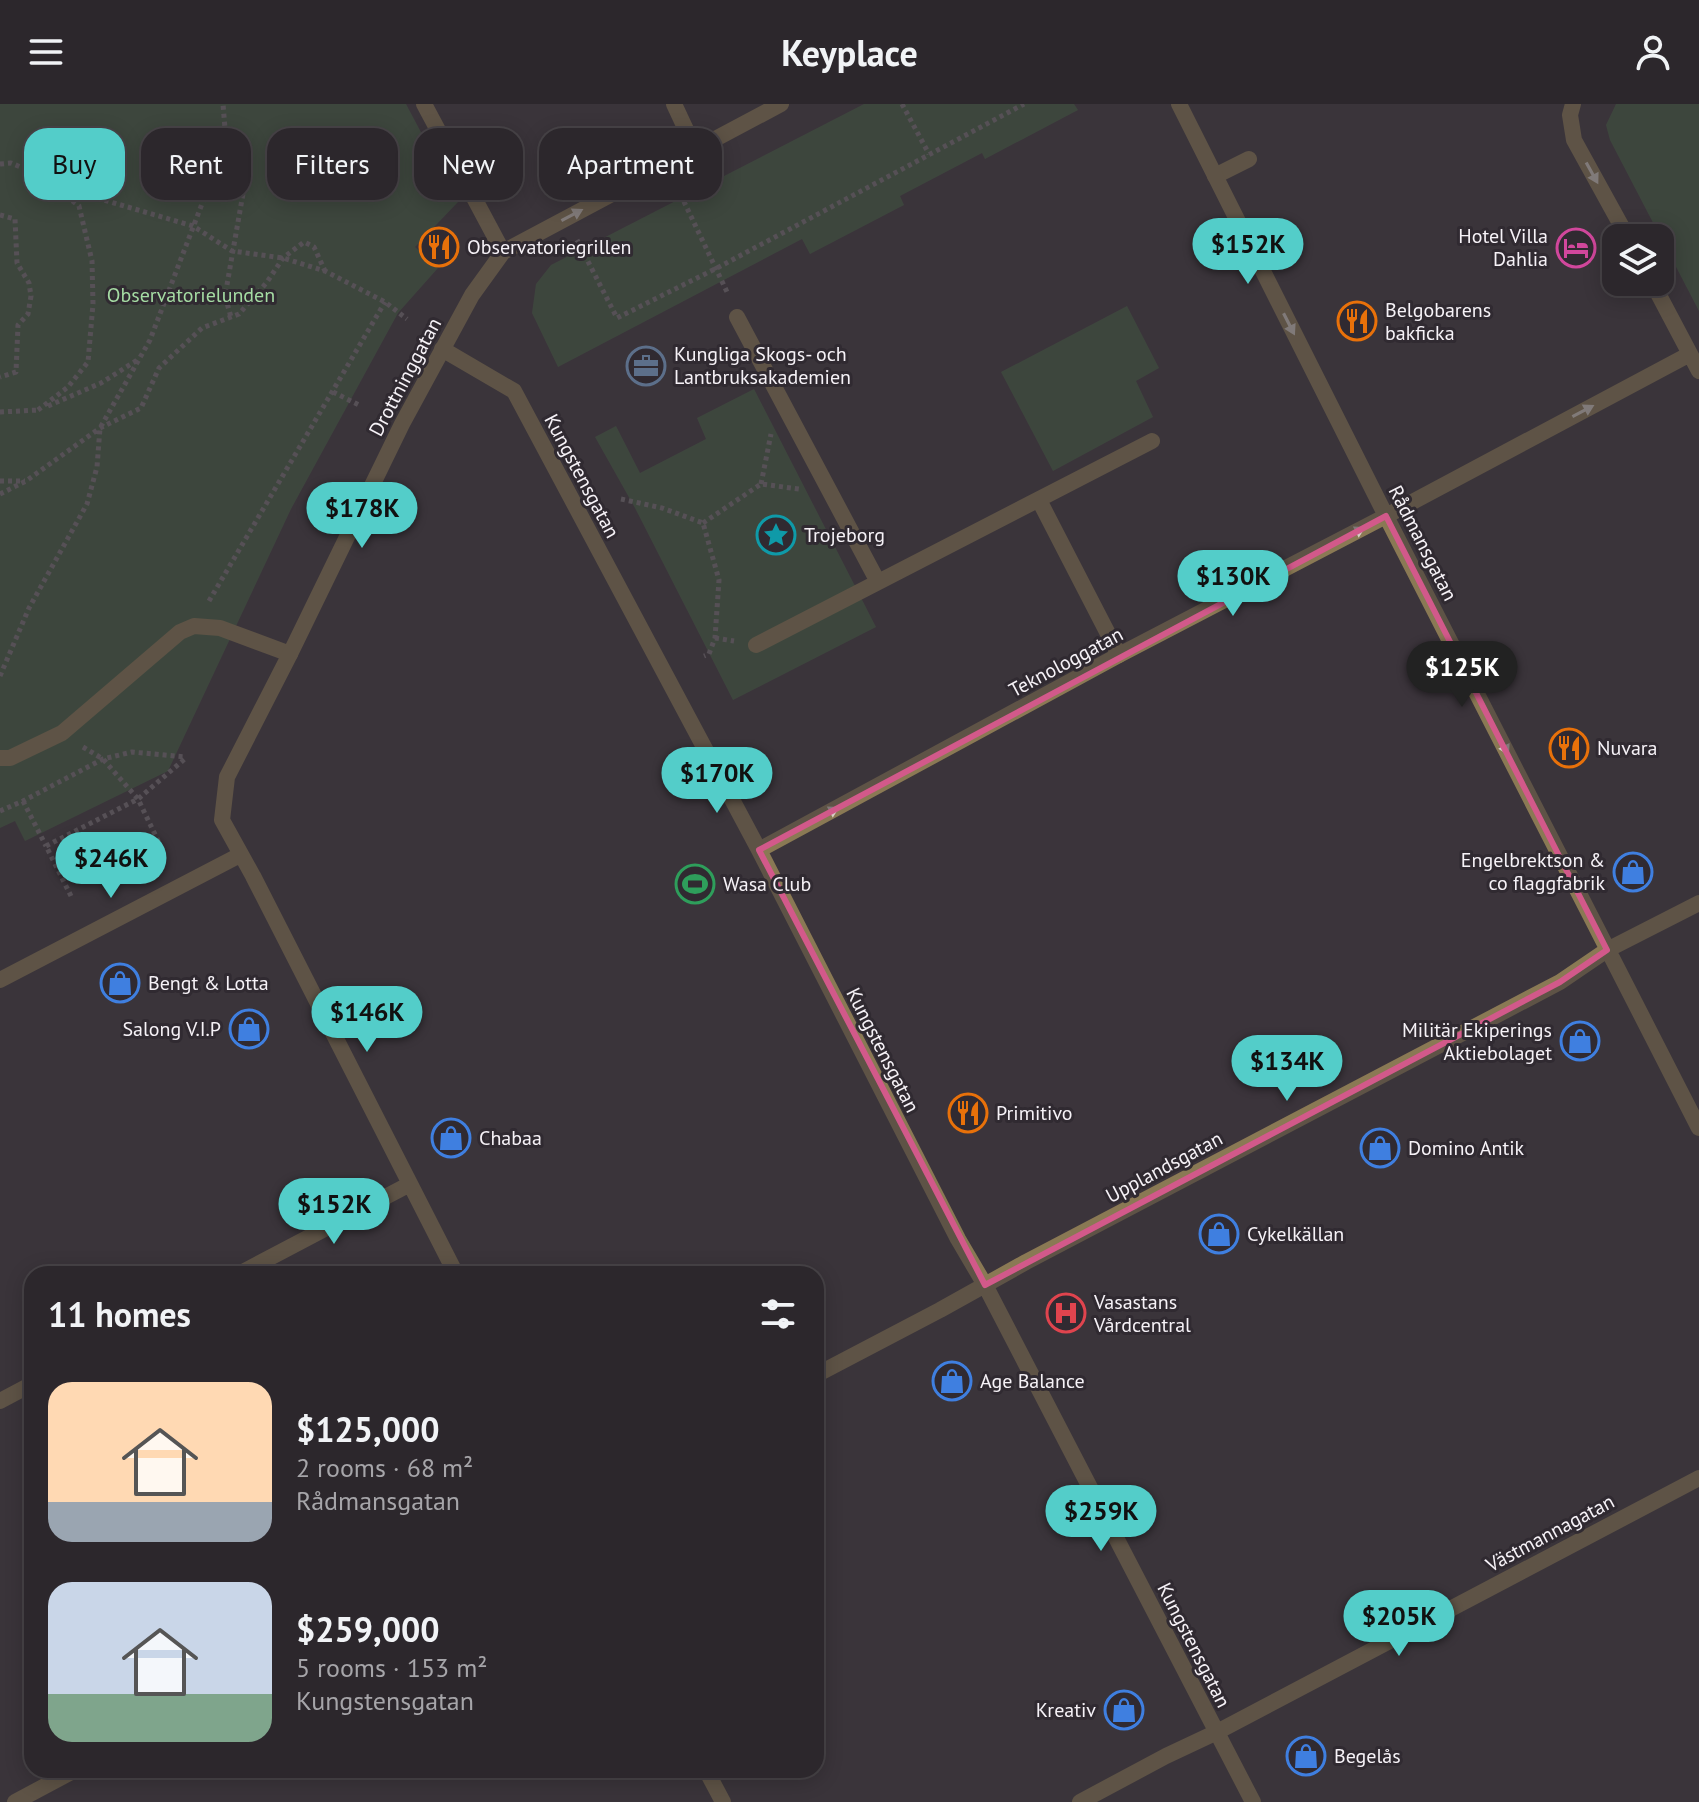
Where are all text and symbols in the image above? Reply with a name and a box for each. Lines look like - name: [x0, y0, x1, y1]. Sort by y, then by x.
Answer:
- text: Keyplace: [781, 29, 918, 76]
- icon: menu: [24, 30, 68, 74]
- icon: person: [1631, 30, 1675, 74]
- chip: Buy: [24, 128, 125, 200]
- chip: Rent: [141, 128, 251, 200]
- chip: Filters: [267, 128, 398, 200]
- chip: New: [414, 128, 523, 200]
- chip: Apartment: [539, 128, 722, 200]
- one-way arrow: [1585, 162, 1599, 184]
- one-way arrow: [560, 209, 583, 222]
- pin: $152K: [1192, 218, 1304, 286]
- place label: Hotel Villa Dahlia: [1458, 223, 1548, 272]
- map controls: [1602, 224, 1674, 296]
- button: layers: [1602, 224, 1674, 296]
- restaurant icon: Observatoriegrillen: [418, 226, 460, 268]
- text: $152K: [1210, 227, 1286, 260]
- hotel icon: Hotel Villa Dahlia: [1555, 227, 1597, 269]
- place label: Observatoriegrillen: [467, 234, 631, 260]
- park label: Observatorielunden: [107, 282, 275, 308]
- place label: Belgobarens bakficka: [1385, 297, 1491, 346]
- restaurant icon: Belgobarens bakficka: [1336, 300, 1378, 342]
- one-way arrow: [1283, 312, 1296, 335]
- street label: Drottninggatan: [363, 313, 447, 441]
- place label: Kungliga Skogs- och Lantbruksakademien: [674, 341, 851, 390]
- office icon: Kungliga Skogs- och Lantbruksakademien: [625, 345, 667, 387]
- one-way arrow: [1572, 404, 1595, 417]
- street label: Kungstensgatan: [538, 409, 626, 543]
- street label: Rådmansgatan: [1383, 481, 1463, 605]
- pin: $178K: [306, 482, 418, 550]
- text: $178K: [324, 491, 400, 524]
- place icon: Trojeborg: [755, 514, 797, 556]
- place label: Trojeborg: [804, 522, 885, 548]
- one-way arrow: [1342, 526, 1365, 539]
- pin: $130K: [1177, 550, 1289, 618]
- text: $130K: [1195, 559, 1271, 592]
- street label: Teknologgatan: [1004, 621, 1128, 703]
- pin: $125K: [1406, 641, 1518, 709]
- text: $125K: [1424, 650, 1500, 683]
- restaurant icon: Nuvara: [1548, 727, 1590, 769]
- one-way arrow: [1496, 733, 1509, 756]
- place label: Nuvara: [1597, 735, 1658, 761]
- pin: $170K: [661, 747, 773, 815]
- text: $170K: [679, 756, 755, 789]
- one-way arrow: [817, 807, 839, 821]
- pin: $246K: [55, 832, 167, 900]
- text: $246K: [73, 841, 149, 874]
- place label: Engelbrektson & co flaggfabrik: [1461, 847, 1605, 896]
- shop icon: Engelbrektson & co flaggfabrik: [1612, 851, 1654, 893]
- sports icon: Wasa Club: [674, 863, 716, 905]
- place label: Wasa Club: [723, 871, 811, 897]
- shop icon: Bengt & Lotta: [99, 962, 141, 1004]
- place label: Bengt & Lotta: [148, 970, 269, 996]
- street label: Kungstensgatan: [840, 983, 926, 1117]
- pin: $146K: [311, 986, 423, 1054]
- text: $146K: [329, 995, 405, 1028]
- shop icon: Salong V.I.P: [228, 1008, 270, 1050]
- place label: Salong V.I.P: [122, 1016, 221, 1042]
- place label: Militär Ekiperings Aktiebolaget: [1402, 1017, 1552, 1066]
- shop icon: Militär Ekiperings Aktiebolaget: [1559, 1020, 1601, 1062]
- pin: $134K: [1231, 1035, 1343, 1103]
- text: $134K: [1249, 1044, 1325, 1077]
- restaurant icon: Primitivo: [947, 1092, 989, 1134]
- place label: Primitivo: [996, 1100, 1073, 1126]
- shop icon: Chabaa: [430, 1117, 472, 1159]
- place label: Chabaa: [479, 1125, 542, 1151]
- street label: Upplandsgatan: [1101, 1125, 1227, 1209]
- shop icon: Domino Antik: [1359, 1127, 1401, 1169]
- place label: Domino Antik: [1408, 1135, 1525, 1161]
- pin: $152K: [278, 1178, 390, 1246]
- text: $152K: [296, 1187, 372, 1220]
- shop icon: Cykelkällan: [1198, 1213, 1240, 1255]
- place label: Cykelkällan: [1247, 1221, 1344, 1247]
- place label: Vasastans Vårdcentral: [1093, 1289, 1191, 1338]
- text: 11 homes: [48, 1292, 191, 1336]
- icon: filters: [756, 1292, 800, 1336]
- hospital icon: Vasastans Vårdcentral: [1045, 1292, 1087, 1334]
- shop icon: Age Balance: [931, 1360, 973, 1402]
- place label: Age Balance: [980, 1368, 1085, 1394]
- text: $125,000: [296, 1407, 440, 1451]
- icon: home: [112, 1414, 208, 1510]
- text: 2 rooms · 68 m²: [296, 1451, 473, 1484]
- text: Rådmansgatan: [296, 1484, 460, 1517]
- pin: $259K: [1045, 1485, 1157, 1553]
- street label: Västmannagatan: [1480, 1488, 1619, 1578]
- text: $259K: [1063, 1494, 1139, 1527]
- street label: Kungstensgatan: [1151, 1578, 1237, 1712]
- pin: $205K: [1343, 1590, 1455, 1658]
- text: $205K: [1361, 1599, 1437, 1632]
- text: $259,000: [296, 1607, 440, 1651]
- icon: home: [112, 1614, 208, 1710]
- text: 5 rooms · 153 m²: [296, 1651, 488, 1684]
- text: Kungstensgatan: [296, 1684, 474, 1717]
- shop icon: Kreativ: [1103, 1689, 1145, 1731]
- place label: Kreativ: [1036, 1697, 1096, 1723]
- shop icon: Begelås: [1285, 1735, 1327, 1777]
- place label: Begelås: [1334, 1743, 1401, 1769]

